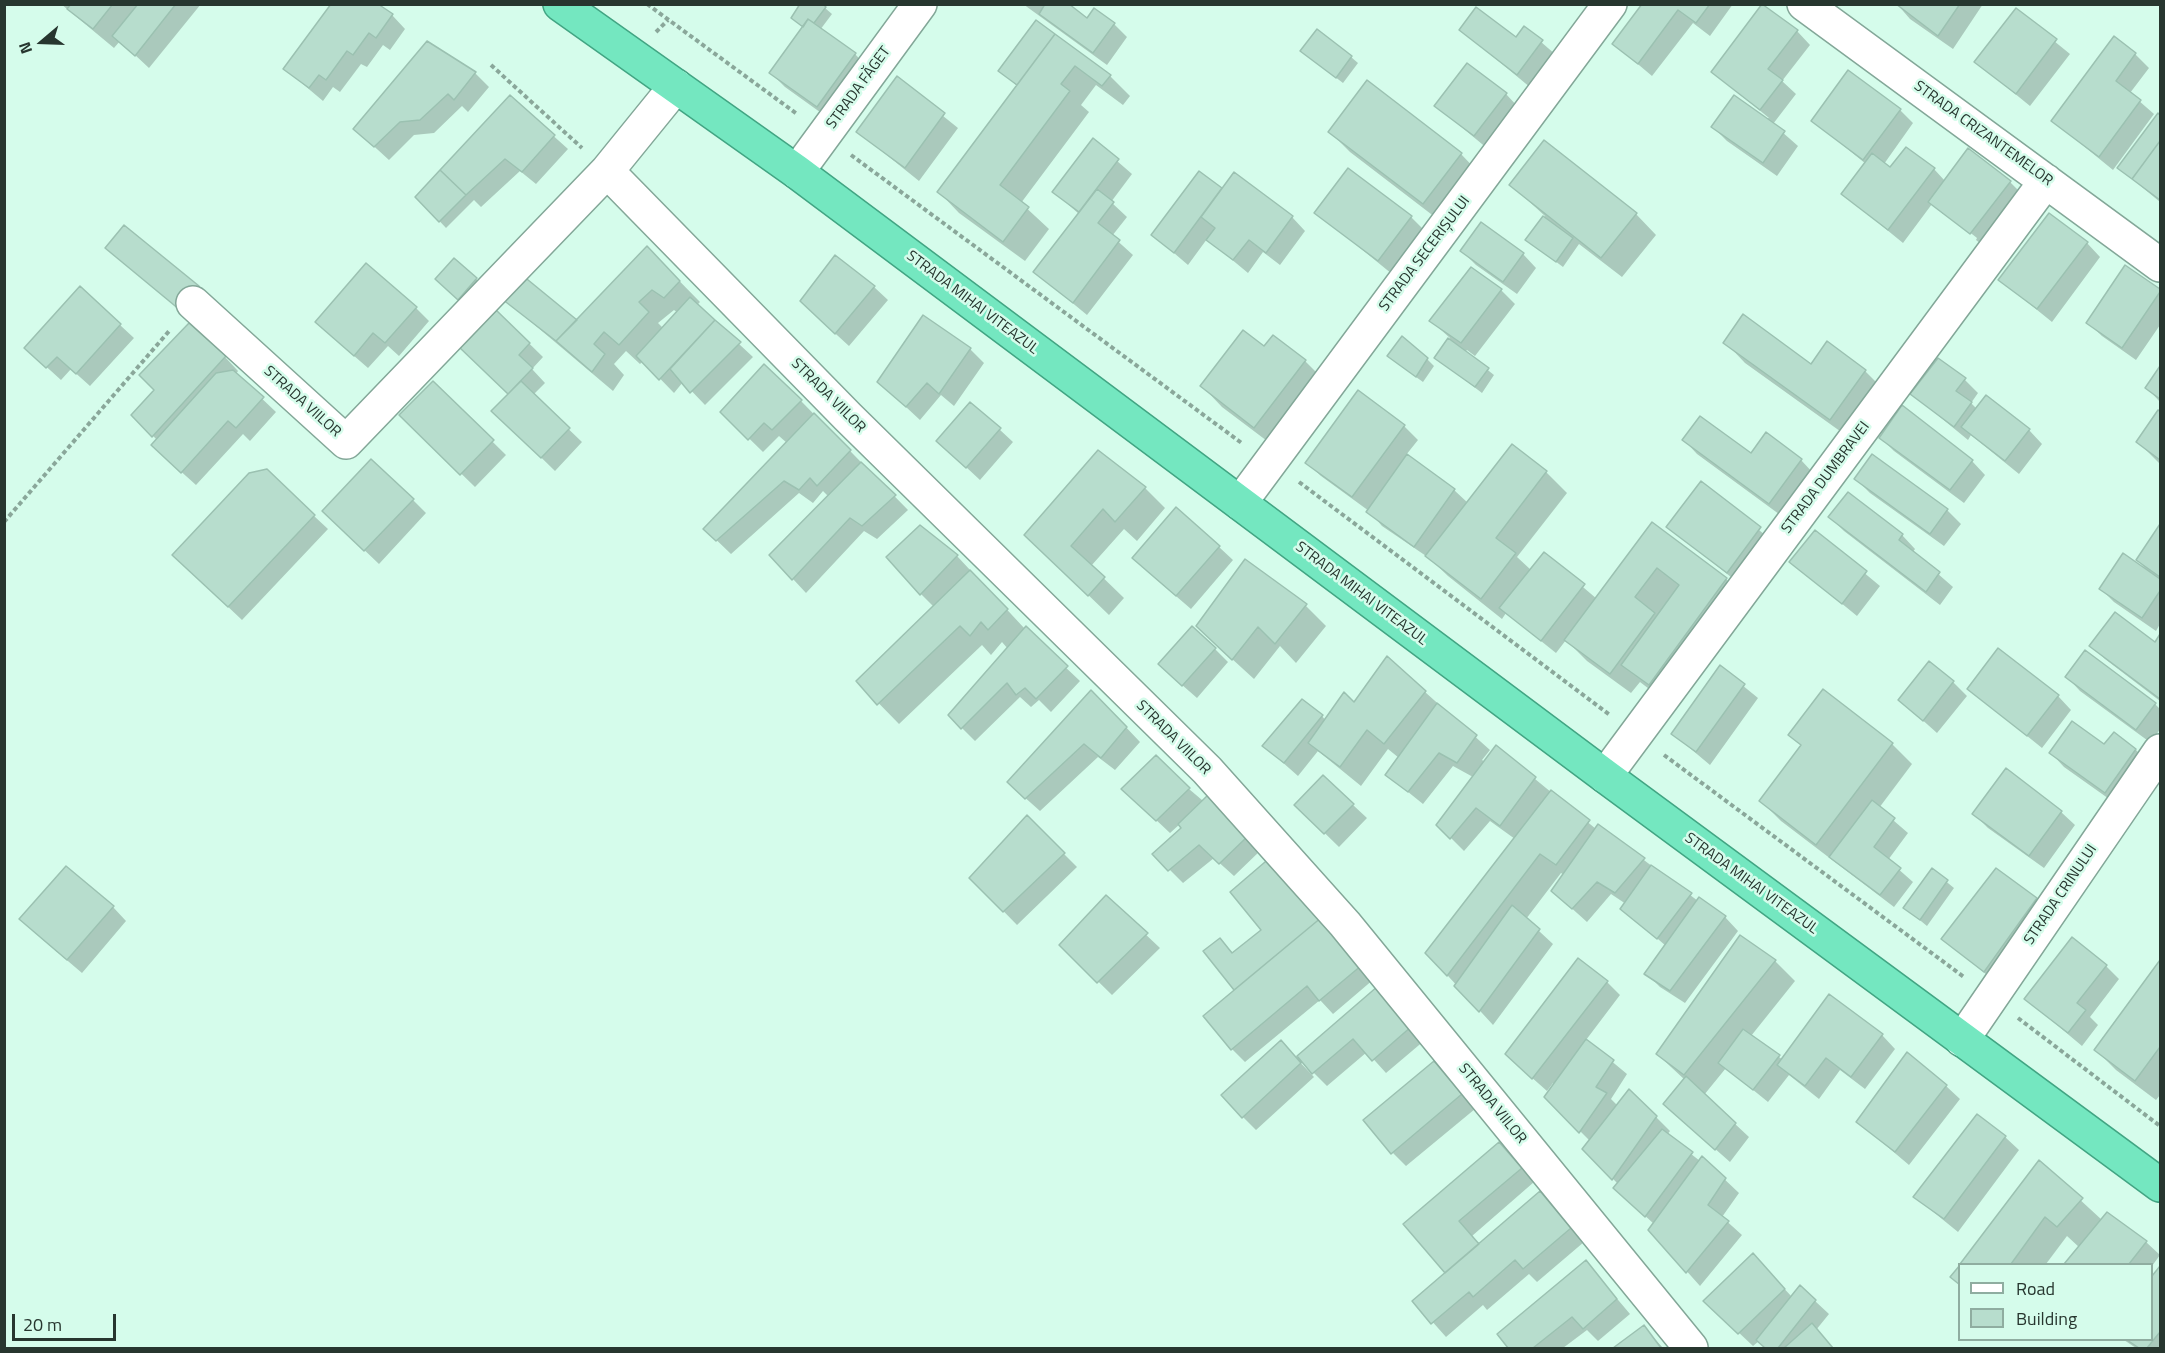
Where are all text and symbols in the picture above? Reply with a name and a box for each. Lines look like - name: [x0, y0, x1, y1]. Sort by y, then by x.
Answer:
- north arrow: [12, 12, 72, 72]
- text: N: [12, 39, 38, 57]
- street label: STRADA FĂGET: [823, 43, 895, 133]
- street label: STRADA CRIZANTEMELOR: [1910, 78, 2056, 190]
- street label: STRADA SECERIȘULUI: [1376, 193, 1474, 315]
- street label: STRADA MIHAI VITEAZUL: [902, 247, 1042, 359]
- street label: STRADA VIILOR: [787, 355, 869, 437]
- street label: STRADA VIILOR: [260, 363, 344, 441]
- street label: STRADA DUMBRAVEI: [1778, 419, 1874, 537]
- street label: STRADA MIHAI VITEAZUL: [1291, 538, 1431, 650]
- street label: STRADA VIILOR: [1132, 697, 1214, 779]
- street label: STRADA MIHAI VITEAZUL: [1681, 830, 1821, 938]
- street label: STRADA CRINULUI: [2021, 841, 2101, 949]
- street label: STRADA VIILOR: [1454, 1060, 1530, 1148]
- legend: [1958, 1263, 2153, 1341]
- text: Road: [2016, 1275, 2055, 1302]
- scale bar: [15, 1302, 118, 1340]
- text: Building: [2016, 1305, 2077, 1332]
- text: 20 m: [23, 1311, 62, 1338]

